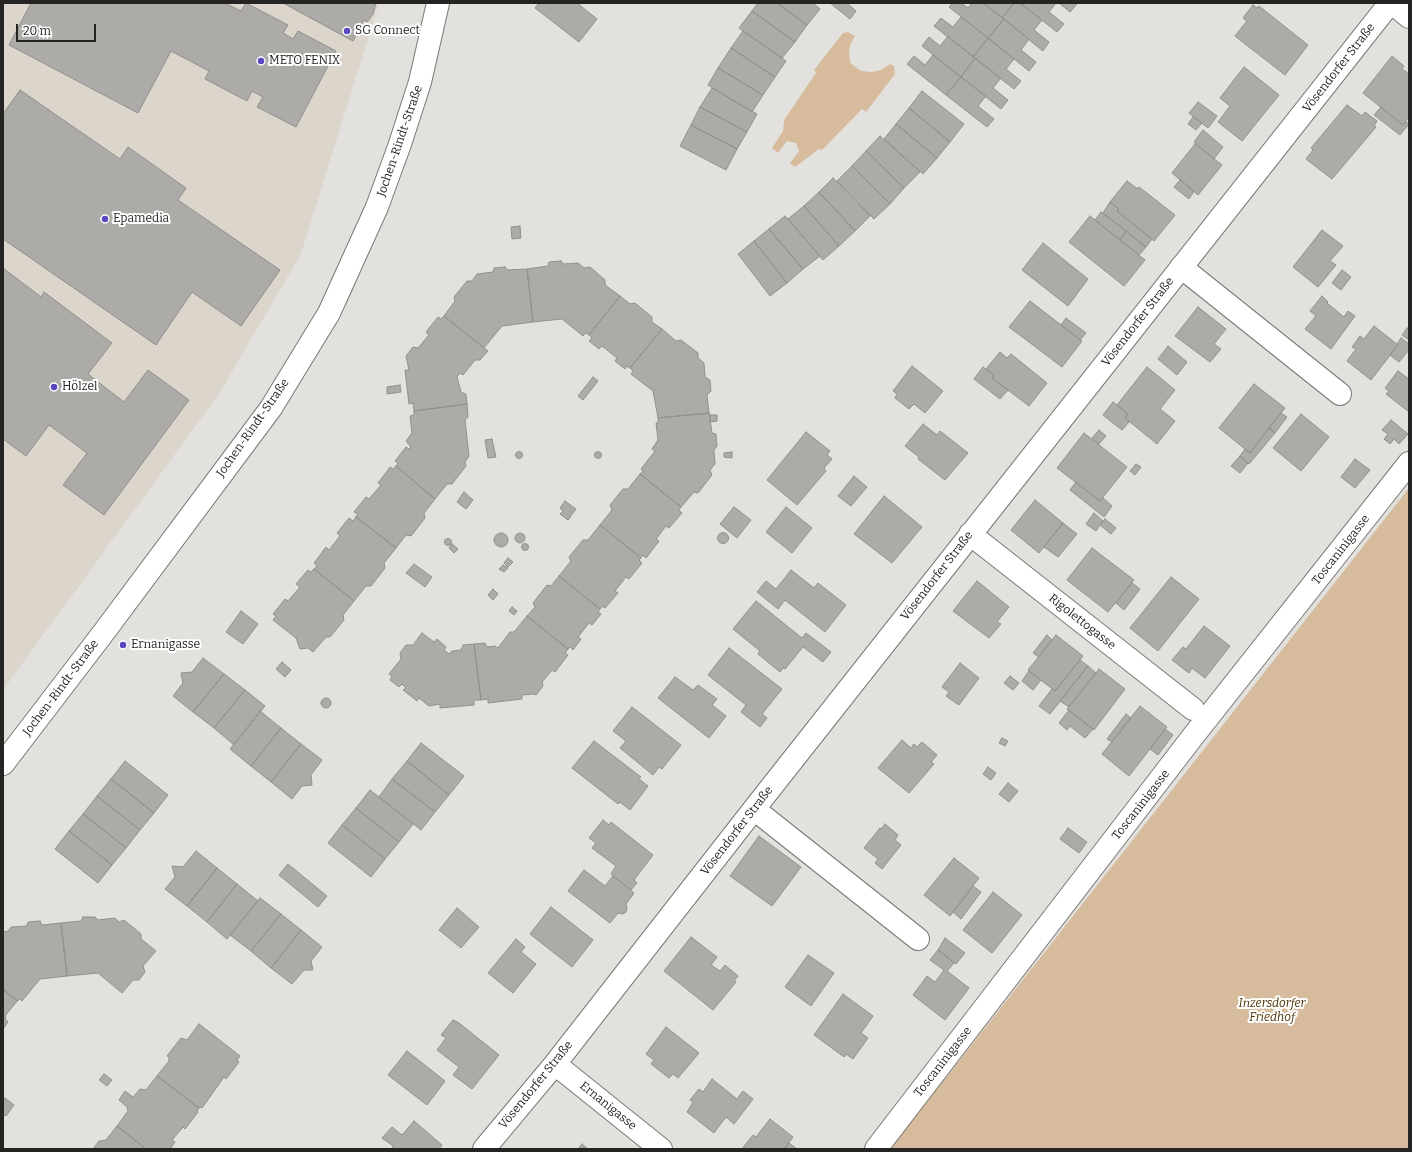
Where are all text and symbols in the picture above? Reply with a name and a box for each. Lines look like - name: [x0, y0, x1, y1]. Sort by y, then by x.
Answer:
- scale bar: [18, 16, 98, 42]
- street label: Vösendorfer Straße: [1300, 21, 1378, 115]
- text: 20 m: [23, 24, 51, 38]
- place label: SG Connect: [355, 24, 420, 38]
- marker: SG Connect: [342, 26, 352, 36]
- place label: METO FENIX: [269, 54, 340, 68]
- marker: METO FENIX: [256, 56, 266, 66]
- street label: Jochen-Rindt-Straße: [374, 83, 426, 199]
- place label: Epamedia: [113, 212, 169, 226]
- marker: Epamedia: [100, 214, 110, 224]
- street label: Vösendorfer Straße: [1099, 275, 1177, 369]
- street label: Jochen-Rindt-Straße: [214, 376, 292, 480]
- place label: Hölzel: [62, 380, 97, 394]
- marker: Hölzel: [49, 382, 59, 392]
- street label: Toscaninigasse: [1309, 512, 1373, 588]
- street label: Vösendorfer Straße: [898, 529, 976, 623]
- street label: Rigolettogasse: [1046, 591, 1118, 653]
- street label: Jochen-Rindt-Straße: [20, 637, 102, 739]
- place label: Ernanigasse: [131, 638, 200, 652]
- marker: Ernanigasse: [118, 640, 128, 650]
- street label: Toscaninigasse: [1109, 767, 1173, 843]
- street label: Vösendorfer Straße: [698, 784, 776, 878]
- park label: Inzersdorfer Friedhof: [1239, 997, 1305, 1025]
- street label: Toscaninigasse: [911, 1024, 975, 1100]
- street label: Vösendorfer Straße: [496, 1038, 576, 1132]
- street label: Ernanigasse: [577, 1079, 639, 1133]

